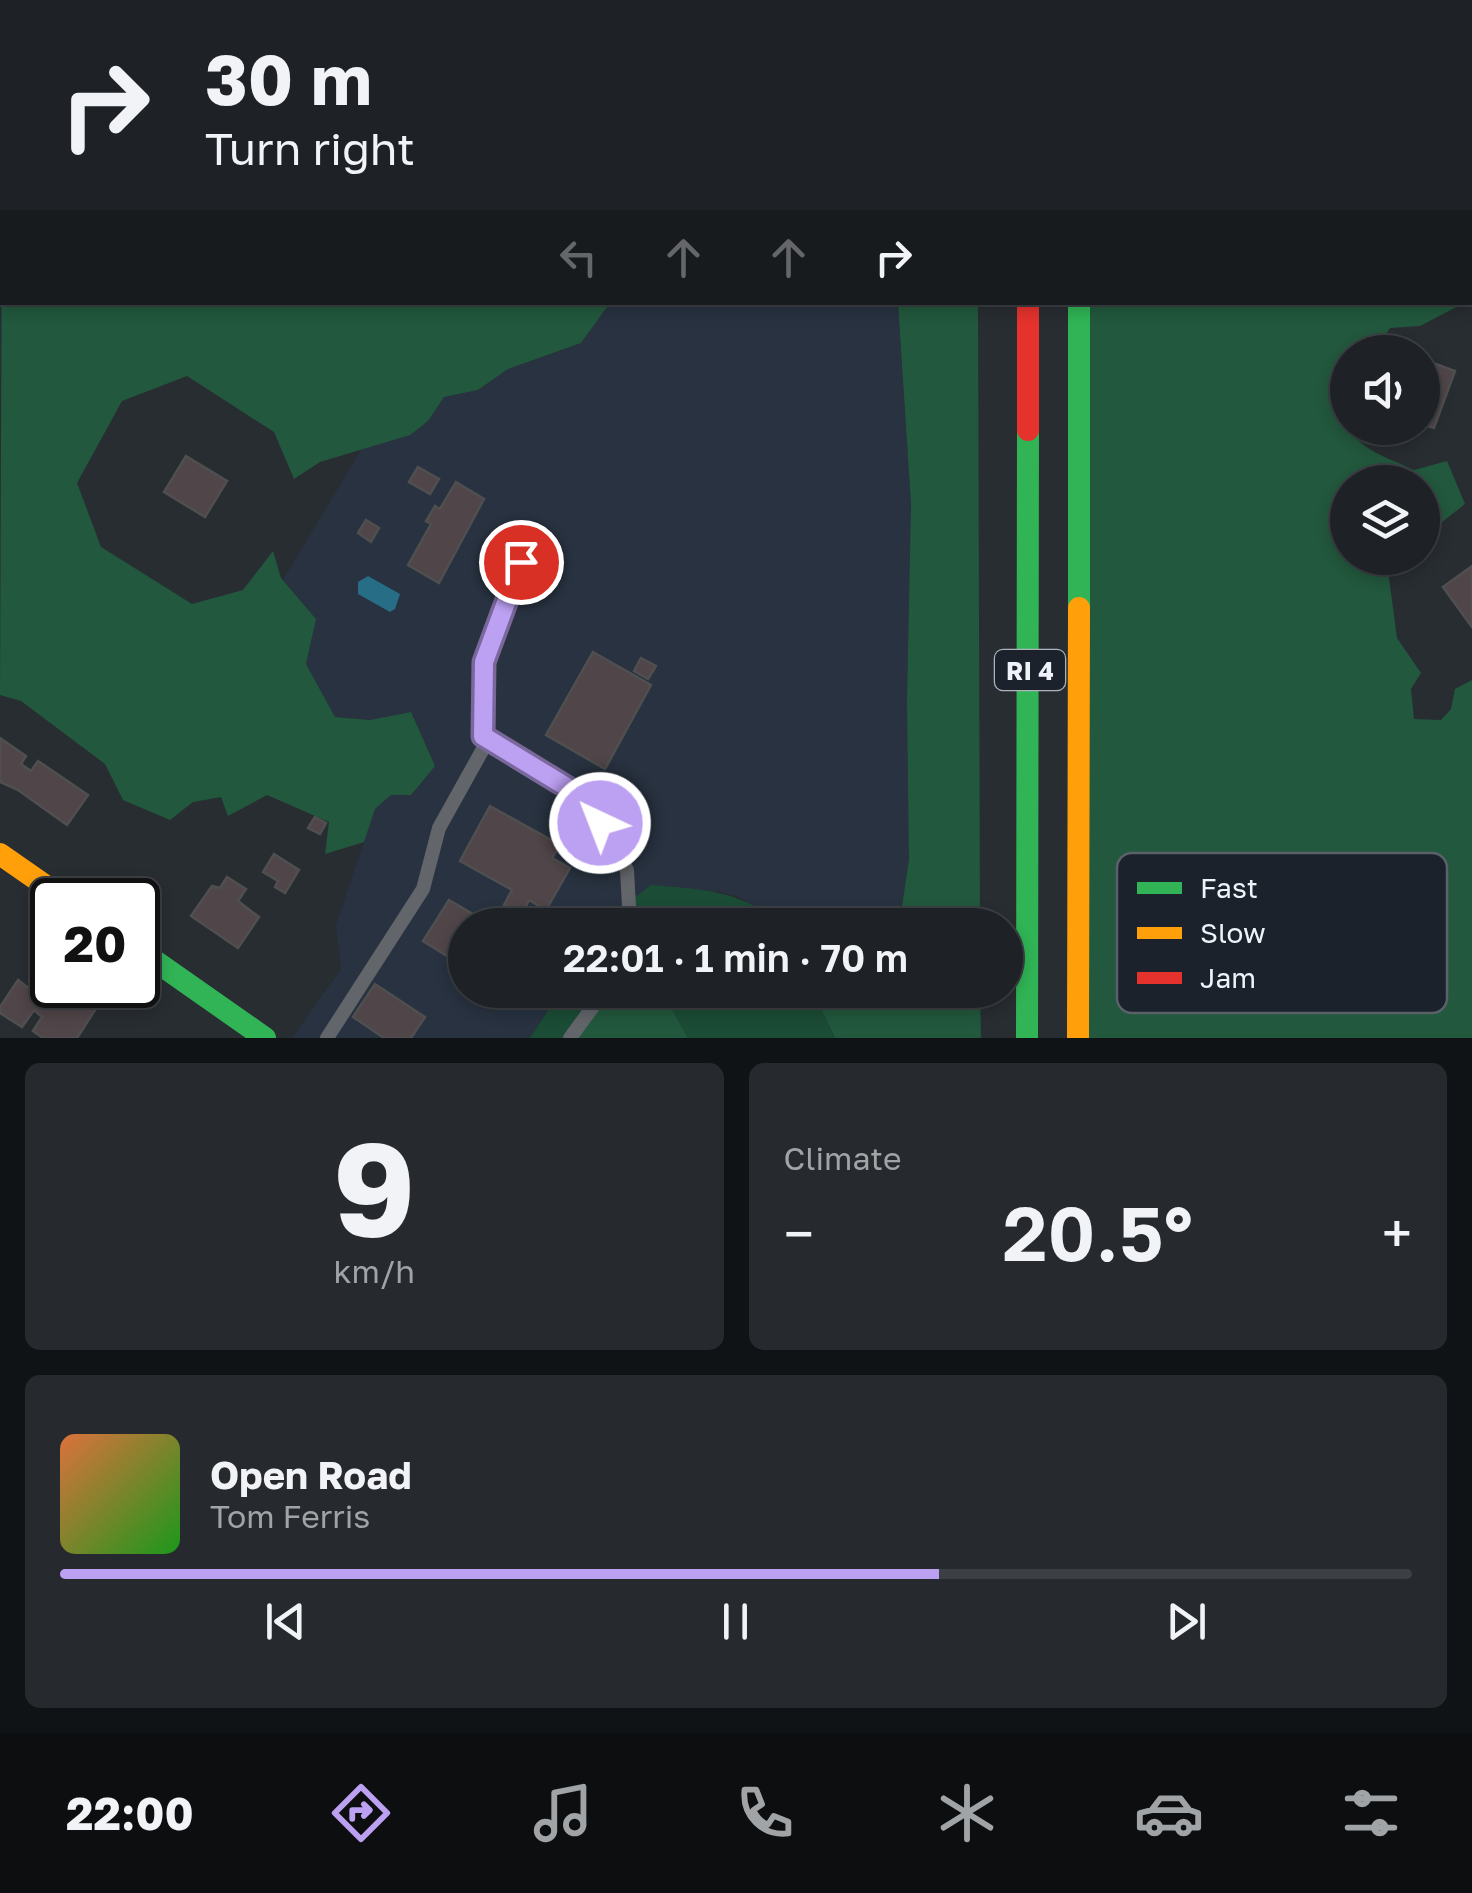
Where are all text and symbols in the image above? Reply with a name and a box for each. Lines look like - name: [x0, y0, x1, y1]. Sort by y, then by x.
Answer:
- text: 30 m: [205, 36, 372, 120]
- icon: right: [40, 40, 170, 170]
- text: Turn right: [205, 121, 415, 175]
- icon: left: [551, 230, 606, 285]
- icon: ahead: [656, 230, 711, 285]
- icon: ahead: [761, 230, 816, 285]
- icon: right: [866, 230, 921, 285]
- map controls: [1330, 335, 1440, 575]
- button: sound: [1330, 335, 1440, 445]
- button: layers: [1330, 465, 1440, 575]
- pin: [479, 520, 564, 605]
- icon: arrive: [494, 535, 549, 590]
- road number: RI 4: [995, 650, 1065, 690]
- position arrow: [548, 771, 652, 875]
- legend: [1117, 853, 1447, 1013]
- text: Fast: [1200, 871, 1258, 904]
- speed limit sign: 20: [30, 878, 160, 1008]
- text: Slow: [1200, 916, 1266, 949]
- text: 22:01 · 1 min · 70 m: [563, 935, 908, 980]
- text: Jam: [1200, 961, 1256, 994]
- text: 9: [333, 1109, 416, 1265]
- text: Climate: [784, 1139, 902, 1177]
- text: 20.5°: [1003, 1187, 1193, 1278]
- text: −: [784, 1200, 814, 1266]
- text: +: [1382, 1200, 1412, 1266]
- text: km/h: [334, 1252, 415, 1290]
- text: Open Road: [210, 1452, 412, 1497]
- text: Tom Ferris: [210, 1497, 370, 1535]
- icon: previous: [258, 1594, 313, 1649]
- icon: pause: [708, 1594, 763, 1649]
- icon: next: [1159, 1594, 1214, 1649]
- icon: directions: [326, 1778, 396, 1848]
- icon: music: [528, 1778, 598, 1848]
- icon: phone: [730, 1778, 800, 1848]
- icon: climate: [932, 1778, 1002, 1848]
- icon: car: [1134, 1778, 1204, 1848]
- icon: filters: [1336, 1778, 1406, 1848]
- text: 22:00: [66, 1786, 194, 1840]

